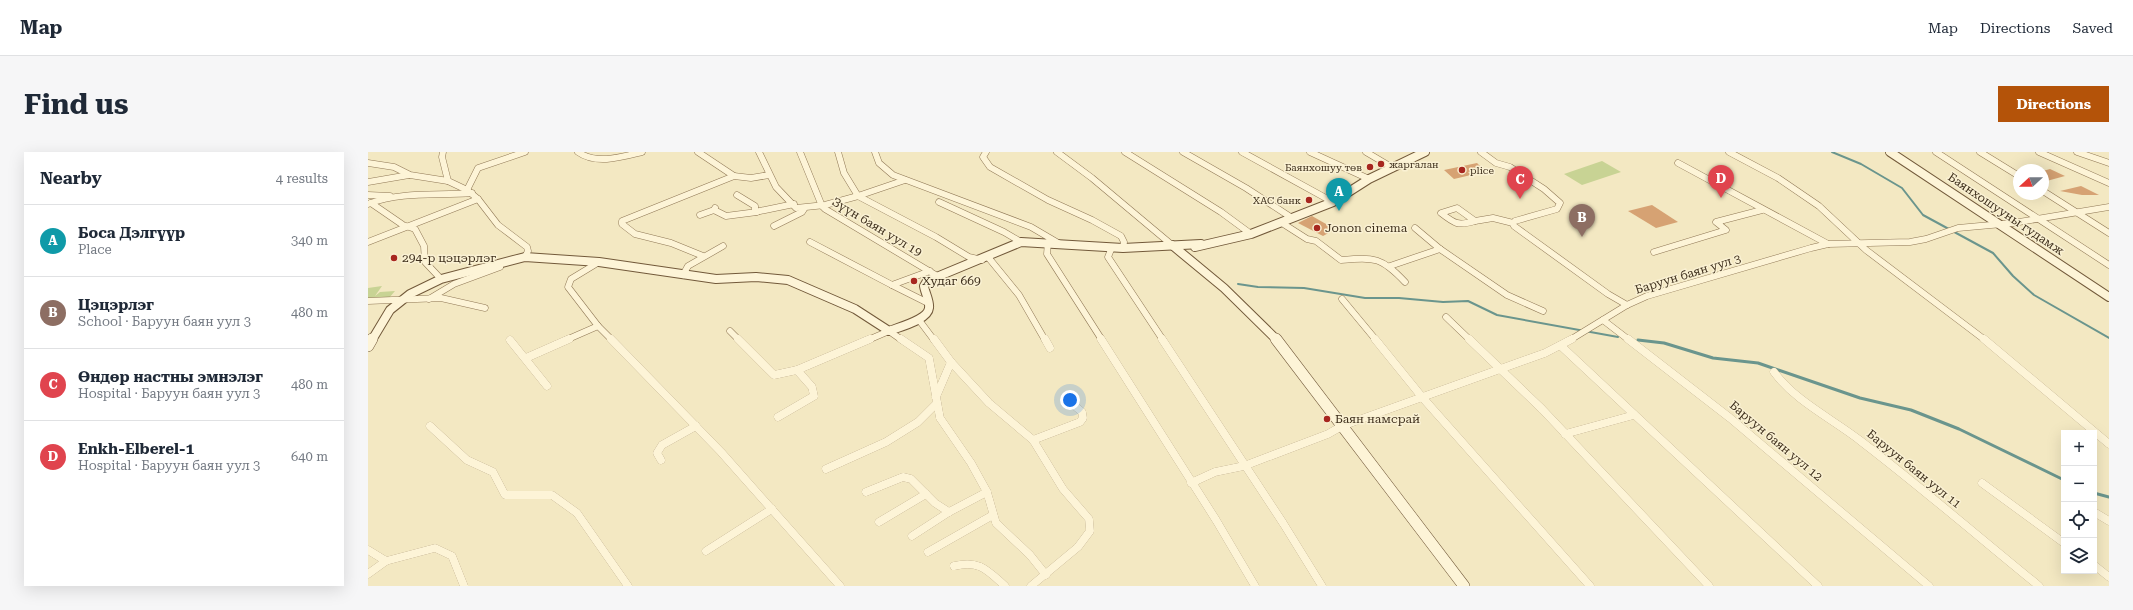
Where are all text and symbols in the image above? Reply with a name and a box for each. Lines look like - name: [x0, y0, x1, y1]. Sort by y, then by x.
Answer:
- text: Map: [20, 16, 62, 39]
- text: Map: [1928, 20, 1958, 36]
- text: Directions: [1980, 20, 2050, 36]
- text: Saved: [2072, 20, 2113, 36]
- button: Directions: [1998, 86, 2109, 122]
- text: Find us: [24, 88, 128, 121]
- marker: жаргалан: [1376, 159, 1386, 169]
- place label: жаргалан: [1389, 159, 1439, 170]
- place label: Баянхошуу төв: [1285, 162, 1362, 173]
- marker: Баянхошуу төв: [1365, 162, 1375, 172]
- north arrow: [2013, 164, 2049, 200]
- marker: plice: [1457, 165, 1467, 175]
- place label: plice: [1470, 165, 1494, 176]
- pin: D: [1708, 165, 1734, 198]
- pin: C: [1507, 166, 1533, 199]
- text: Nearby: [40, 168, 102, 188]
- street label: Баянхошууны гудамж: [1945, 170, 2067, 258]
- text: 4 results: [276, 171, 328, 186]
- pin: A: [1326, 178, 1352, 211]
- street label: Зүүн баян уул 19: [829, 195, 925, 260]
- place label: ХАС банк: [1253, 195, 1302, 206]
- marker: ХАС банк: [1304, 195, 1314, 205]
- pin: B: [1569, 204, 1595, 237]
- place label: Jonon cinema: [1325, 221, 1408, 235]
- marker: Jonon cinema: [1312, 223, 1322, 233]
- text: Боса Дэлгүүр: [78, 224, 185, 242]
- text: A: [48, 233, 58, 248]
- text: 340 m: [291, 233, 328, 248]
- text: Place: [78, 242, 112, 257]
- place label: 294-р цэцэрлэг: [402, 251, 496, 265]
- street label: Баруун баян уул 3: [1633, 251, 1743, 297]
- marker: 294-р цэцэрлэг: [389, 253, 399, 263]
- place label: Худаг 669: [922, 274, 981, 288]
- marker: Худаг 669: [909, 276, 919, 286]
- text: Цэцэрлэг: [78, 296, 154, 314]
- text: B: [48, 305, 58, 320]
- text: 480 m: [291, 305, 328, 320]
- text: School · Баруун баян уул 3: [78, 314, 251, 329]
- text: Өндөр настны эмнэлэг: [78, 368, 263, 386]
- text: C: [48, 377, 58, 392]
- text: 480 m: [291, 377, 328, 392]
- text: Hospital · Баруун баян уул 3: [78, 386, 260, 401]
- your location: [1060, 390, 1080, 410]
- street label: Баруун баян уул 12: [1727, 398, 1825, 484]
- place label: Баян намсрай: [1335, 412, 1420, 426]
- marker: Баян намсрай: [1322, 414, 1332, 424]
- street label: Баруун баян уул 11: [1864, 427, 1964, 511]
- map controls: [2061, 430, 2097, 574]
- button: +: [2061, 430, 2097, 466]
- text: Enkh-Elberel-1: [78, 440, 194, 458]
- text: D: [48, 449, 58, 464]
- text: 640 m: [291, 449, 328, 464]
- text: Hospital · Баруун баян уул 3: [78, 458, 260, 473]
- button: −: [2061, 466, 2097, 502]
- button: locate: [2061, 502, 2097, 538]
- button: layers: [2061, 538, 2097, 574]

